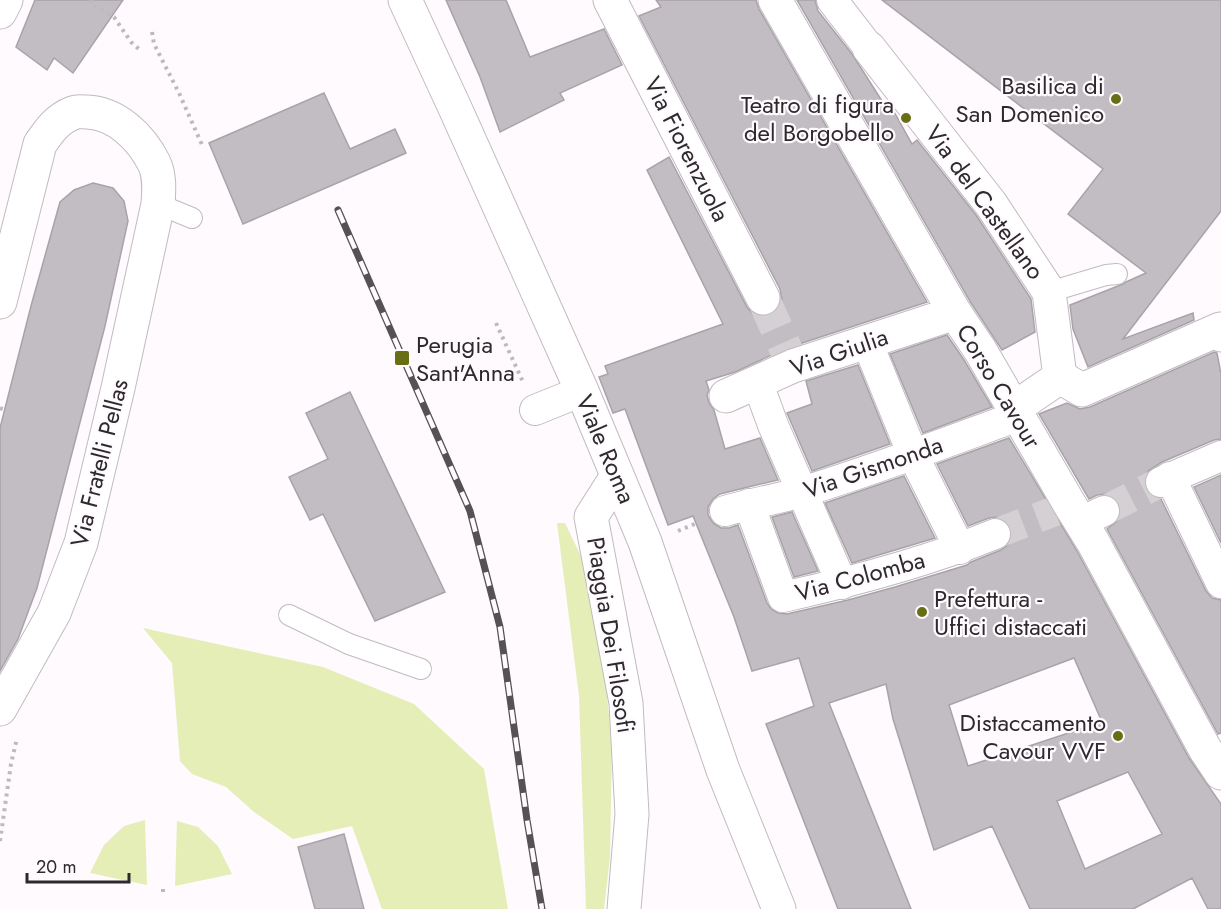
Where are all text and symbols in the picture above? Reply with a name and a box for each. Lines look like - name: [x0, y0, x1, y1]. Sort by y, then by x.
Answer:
- place label: Basilica di San Domenico: [956, 68, 1104, 131]
- street label: Via Fiorenzuola: [635, 70, 739, 228]
- place label: Teatro di figura del Borgobello: [741, 87, 894, 150]
- marker: Basilica di San Domenico: [1109, 92, 1123, 106]
- marker: Teatro di figura del Borgobello: [899, 111, 913, 125]
- street label: Via del Castellano: [917, 117, 1053, 287]
- street label: Corso Cavour: [948, 317, 1050, 456]
- street label: Via Giulia: [785, 319, 893, 385]
- place label: Perugia Sant'Anna: [416, 327, 515, 390]
- marker: Perugia Sant'Anna: [393, 349, 411, 367]
- street label: Via Fratelli Pellas: [61, 375, 137, 551]
- street label: Viale Roma: [567, 389, 645, 509]
- street label: Via Gismonda: [799, 427, 947, 507]
- street label: Piaggia Dei Filosofi: [578, 534, 644, 736]
- street label: Via Colomba: [791, 542, 929, 610]
- place label: Prefettura - Uffici distaccati: [934, 581, 1087, 644]
- marker: Prefettura - Uffici distaccati: [915, 605, 929, 619]
- place label: Distaccamento Cavour VVF: [959, 705, 1106, 768]
- marker: Distaccamento Cavour VVF: [1111, 729, 1125, 743]
- scale bar: [27, 846, 129, 884]
- text: 20 m: [36, 854, 76, 880]

